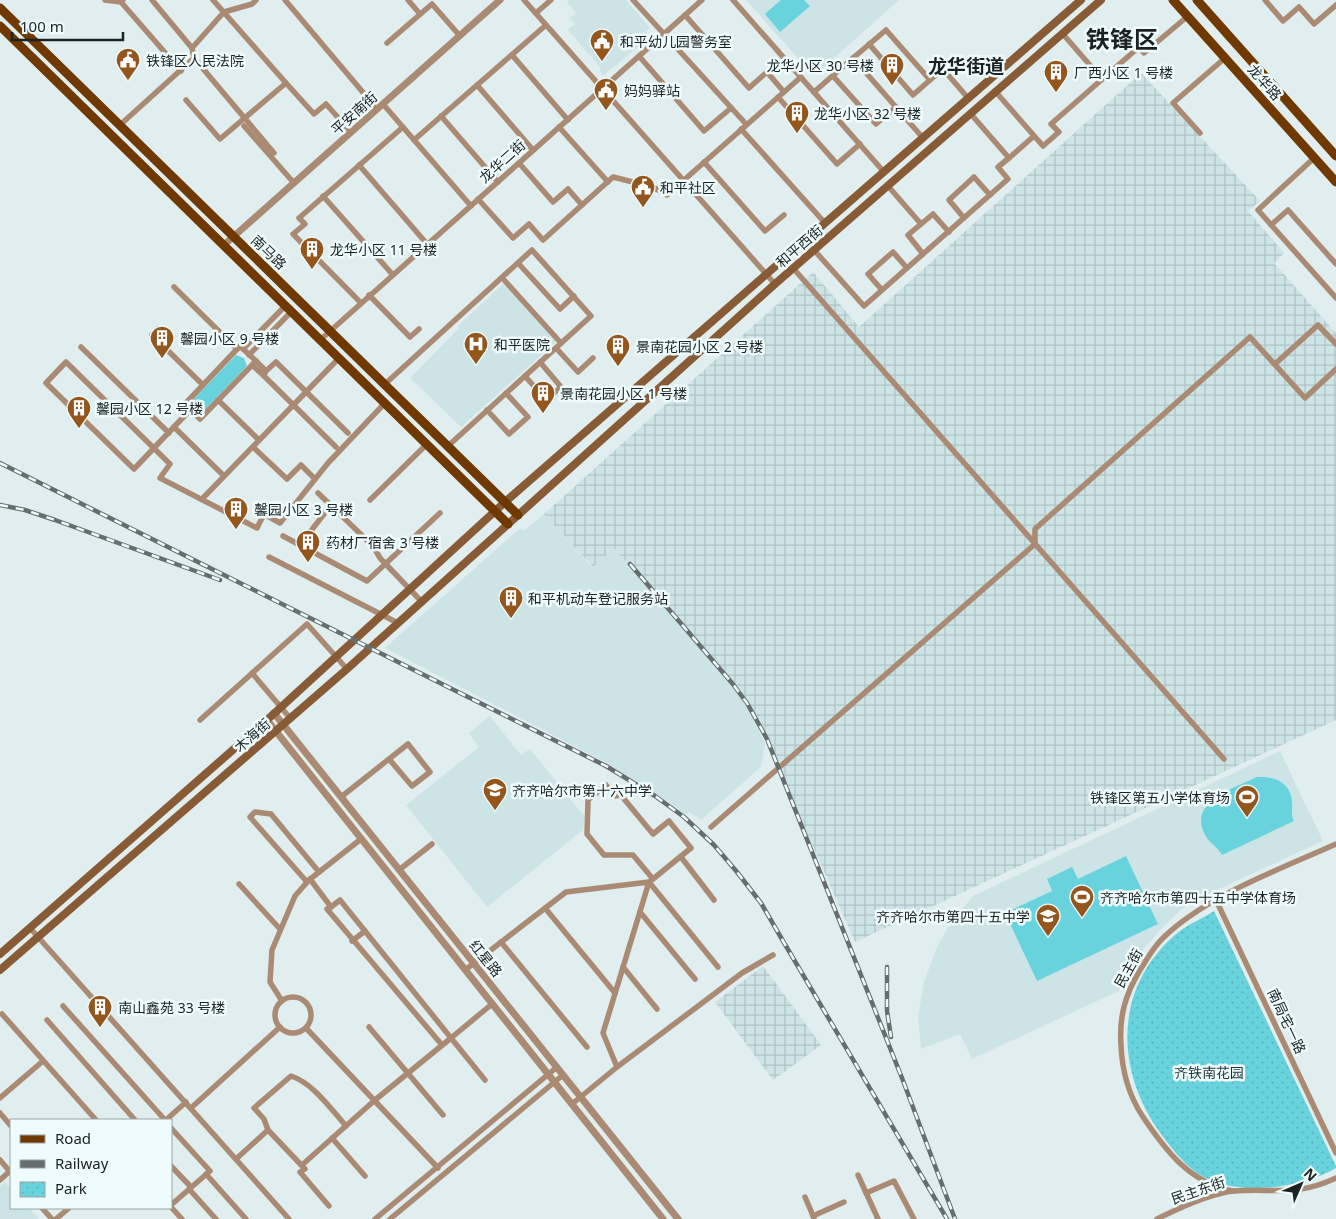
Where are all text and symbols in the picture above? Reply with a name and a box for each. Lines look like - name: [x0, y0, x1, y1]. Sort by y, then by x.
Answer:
- scale bar: [12, 10, 124, 42]
- text: 100 m: [20, 16, 64, 36]
- district label: 铁锋区: [1086, 22, 1158, 55]
- public building icon: 和平幼儿园警务室: [589, 28, 615, 62]
- place label: 和平幼儿园警务室: [620, 32, 732, 51]
- public building icon: 铁锋区人民法院: [115, 47, 141, 81]
- place label: 铁锋区人民法院: [146, 51, 244, 70]
- building icon: 龙华小区 30 号楼: [879, 52, 905, 86]
- district label: 龙华街道: [928, 53, 1004, 79]
- place label: 龙华小区 30 号楼: [767, 56, 874, 75]
- building icon: 厂西小区 1 号楼: [1043, 59, 1069, 93]
- street label: 龙华路: [1244, 60, 1286, 104]
- place label: 厂西小区 1 号楼: [1074, 63, 1173, 82]
- public building icon: 妈妈驿站: [593, 77, 619, 111]
- place label: 妈妈驿站: [624, 81, 680, 100]
- street label: 平安南街: [327, 87, 381, 139]
- building icon: 龙华小区 32 号楼: [784, 100, 810, 134]
- place label: 龙华小区 32 号楼: [814, 104, 921, 123]
- street label: 龙华二街: [475, 135, 529, 187]
- public building icon: 和平社区: [630, 174, 656, 208]
- place label: 和平社区: [660, 178, 716, 197]
- street label: 和平西街: [772, 220, 826, 272]
- street label: 南马路: [247, 231, 291, 273]
- building icon: 龙华小区 11 号楼: [299, 236, 325, 270]
- place label: 龙华小区 11 号楼: [330, 240, 437, 259]
- building icon: 馨园小区 9 号楼: [149, 325, 175, 359]
- place label: 馨园小区 9 号楼: [180, 329, 279, 348]
- hospital icon: 和平医院: [463, 331, 489, 365]
- building icon: 景南花园小区 2 号楼: [605, 333, 631, 367]
- place label: 和平医院: [494, 335, 550, 354]
- place label: 景南花园小区 2 号楼: [636, 337, 763, 356]
- building icon: 景南花园小区 1 号楼: [530, 380, 556, 414]
- place label: 景南花园小区 1 号楼: [560, 384, 687, 403]
- building icon: 馨园小区 12 号楼: [66, 395, 92, 429]
- place label: 馨园小区 12 号楼: [96, 399, 203, 418]
- building icon: 馨园小区 3 号楼: [223, 496, 249, 530]
- place label: 馨园小区 3 号楼: [254, 500, 353, 519]
- building icon: 药材厂宿舍 3 号楼: [295, 529, 321, 563]
- place label: 药材厂宿舍 3 号楼: [326, 533, 439, 552]
- building icon: 和平机动车登记服务站: [498, 585, 524, 619]
- place label: 和平机动车登记服务站: [528, 589, 668, 608]
- street label: 木海街: [230, 714, 274, 756]
- school or university icon: 齐齐哈尔市第十六中学: [482, 777, 508, 811]
- place label: 齐齐哈尔市第十六中学: [512, 781, 652, 800]
- sports icon: 铁锋区第五小学体育场: [1234, 784, 1260, 818]
- place label: 铁锋区第五小学体育场: [1090, 788, 1230, 807]
- sports icon: 齐齐哈尔市第四十五中学体育场: [1069, 884, 1095, 918]
- place label: 齐齐哈尔市第四十五中学体育场: [1100, 888, 1296, 907]
- school or university icon: 齐齐哈尔市第四十五中学: [1035, 903, 1061, 937]
- place label: 齐齐哈尔市第四十五中学: [876, 907, 1030, 926]
- street label: 红星路: [465, 936, 507, 980]
- street label: 民主街: [1110, 945, 1146, 991]
- street label: 南局宅一路: [1264, 985, 1310, 1057]
- building icon: 南山鑫苑 33 号楼: [87, 994, 113, 1028]
- place label: 南山鑫苑 33 号楼: [118, 998, 225, 1017]
- park label: 齐铁南花园: [1174, 1063, 1244, 1082]
- legend: [10, 1119, 172, 1209]
- text: Road: [55, 1128, 91, 1148]
- text: Railway: [55, 1153, 109, 1173]
- north arrow: [1276, 1159, 1326, 1209]
- text: N: [1300, 1164, 1321, 1185]
- street label: 民主东街: [1168, 1172, 1228, 1208]
- text: Park: [55, 1178, 87, 1198]

